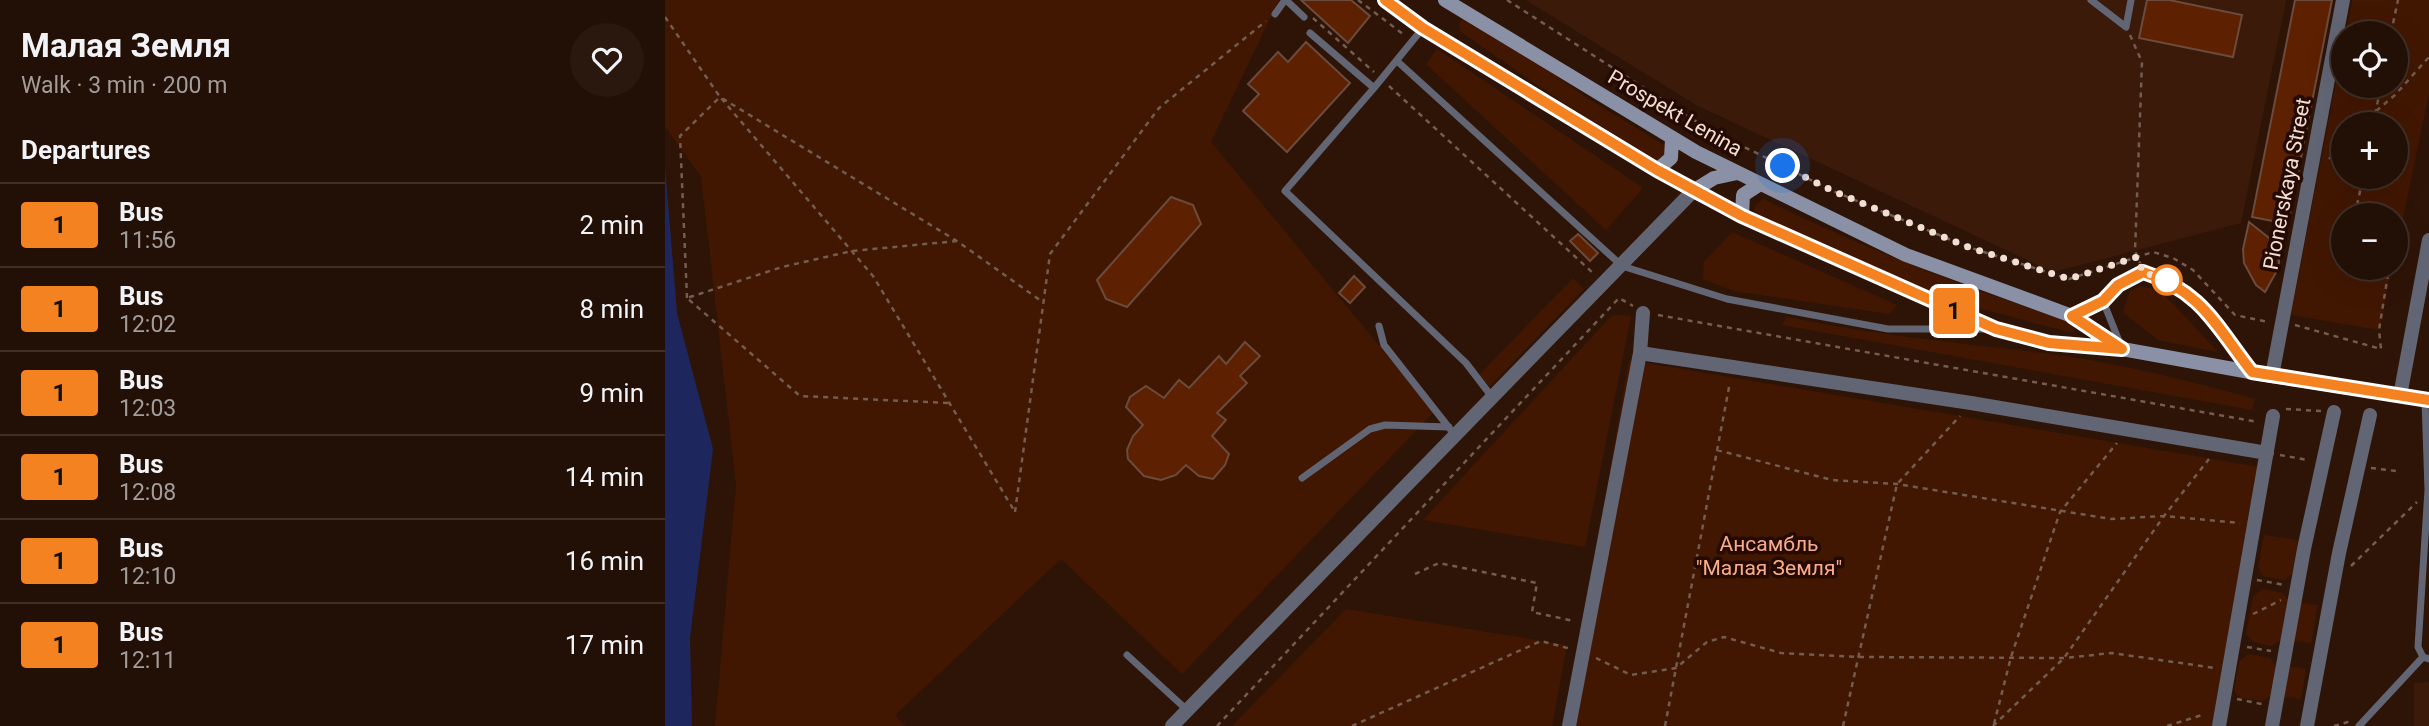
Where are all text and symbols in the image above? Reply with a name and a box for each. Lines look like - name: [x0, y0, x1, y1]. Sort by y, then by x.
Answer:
- map controls: [2331, 21, 2408, 280]
- button: locate: [2331, 21, 2408, 98]
- button: heart: [570, 23, 644, 97]
- text: Малая Земля: [21, 26, 231, 65]
- street label: Prospekt Lenina: [1604, 65, 1746, 161]
- text: Walk · 3 min · 200 m: [21, 72, 227, 99]
- street label: Pionerskaya Street: [2259, 96, 2315, 272]
- button: +: [2331, 112, 2408, 189]
- text: Departures: [21, 135, 151, 165]
- your location: [1765, 148, 1800, 183]
- text: Bus: [119, 197, 164, 227]
- button: −: [2331, 203, 2408, 280]
- text: 2 min: [579, 210, 644, 240]
- text: 1: [53, 211, 66, 239]
- text: 11:56: [119, 227, 176, 254]
- unlabelled marker: [2152, 265, 2182, 295]
- text: Bus: [119, 281, 164, 311]
- line badge: 1: [1931, 288, 1977, 334]
- text: 8 min: [579, 294, 644, 324]
- text: 1: [53, 295, 66, 323]
- text: 1: [1947, 297, 1961, 325]
- text: 12:02: [119, 311, 176, 338]
- text: Bus: [119, 365, 164, 395]
- text: 9 min: [579, 378, 644, 408]
- text: 1: [53, 379, 66, 407]
- text: 12:03: [119, 395, 176, 422]
- text: Bus: [119, 449, 164, 479]
- text: 14 min: [565, 462, 644, 492]
- text: 1: [53, 463, 66, 491]
- text: 12:08: [119, 479, 176, 506]
- park label: Ансамбль "Малая Земля": [1696, 532, 1842, 580]
- text: Bus: [119, 533, 164, 563]
- text: 16 min: [565, 546, 644, 576]
- text: 1: [53, 547, 66, 575]
- text: 12:10: [119, 563, 176, 590]
- text: Bus: [119, 617, 164, 647]
- text: 17 min: [565, 630, 644, 660]
- text: 1: [53, 631, 66, 659]
- text: 12:11: [119, 647, 176, 674]

